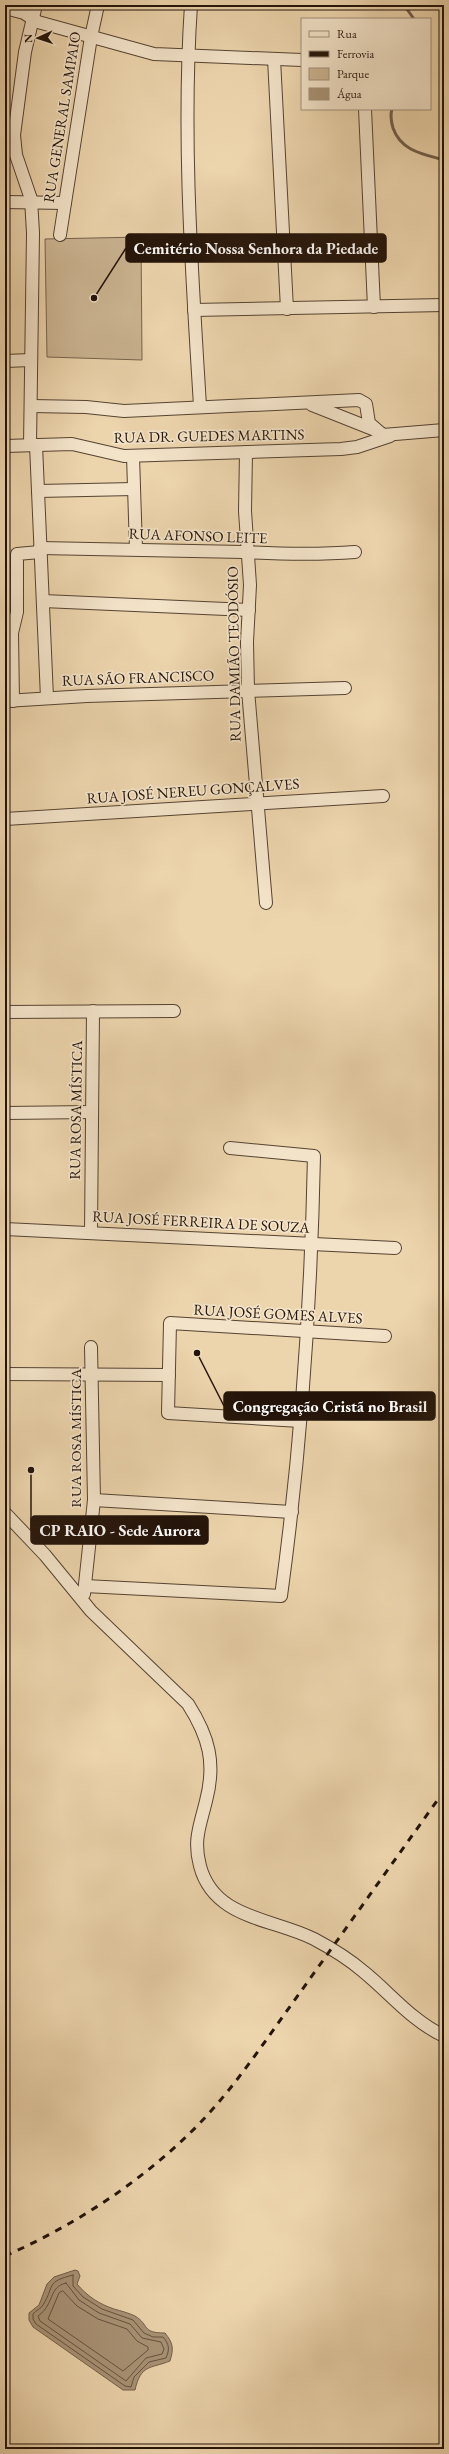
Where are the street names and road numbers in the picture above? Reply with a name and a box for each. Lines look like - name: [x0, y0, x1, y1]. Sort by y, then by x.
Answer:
- street label: RUA GENERAL SAMPAIO: [39, 30, 84, 204]
- street label: RUA DR. GUEDES MARTINS: [113, 424, 305, 447]
- street label: RUA AFONSO LEITE: [128, 524, 268, 547]
- street label: RUA DAMIÃO TEODÓSIO: [222, 566, 245, 742]
- street label: RUA SÃO FRANCISCO: [61, 665, 215, 690]
- street label: RUA JOSÉ NEREU GONÇALVES: [86, 774, 300, 807]
- street label: RUA ROSA MÍSTICA: [65, 1040, 86, 1180]
- street label: RUA JOSÉ FERREIRA DE SOUZA: [92, 1206, 311, 1237]
- street label: RUA JOSÉ GOMES ALVES: [193, 1300, 363, 1327]
- street label: RUA ROSA MÍSTICA: [66, 1368, 85, 1508]

